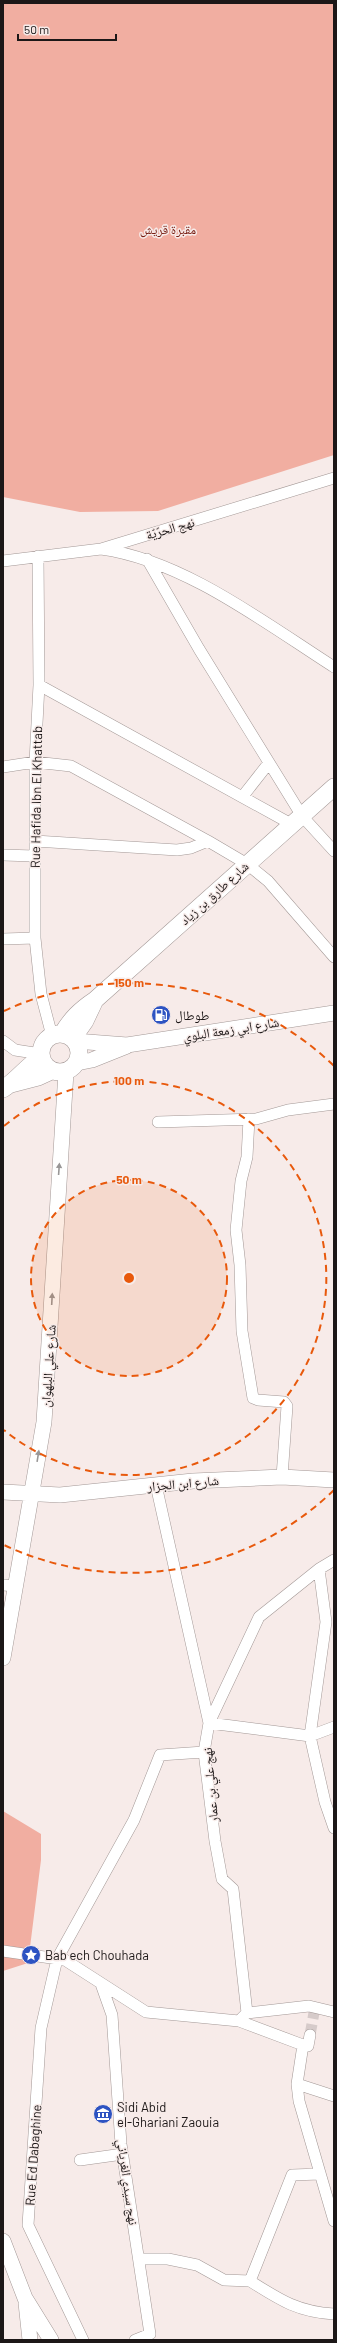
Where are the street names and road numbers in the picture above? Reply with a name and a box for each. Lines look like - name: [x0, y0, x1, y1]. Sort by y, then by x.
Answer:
- street label: نهج الحرّيّة: [144, 513, 197, 544]
- street label: Rue Hafida Ibn El Khattab: [27, 726, 45, 868]
- street label: شارع طارق بن زياد: [176, 858, 253, 930]
- street label: شارع ابي زمعة البلوي: [182, 1013, 281, 1048]
- street label: شارع علي البلهوان: [37, 1324, 62, 1408]
- street label: شارع ابن الجزار: [145, 1472, 220, 1496]
- street label: نهج علي بن عمار: [199, 1747, 225, 1824]
- street label: Rue Ed Dabaghine: [21, 2104, 45, 2206]
- street label: نهج سيدي الغرياني: [111, 2138, 142, 2226]

